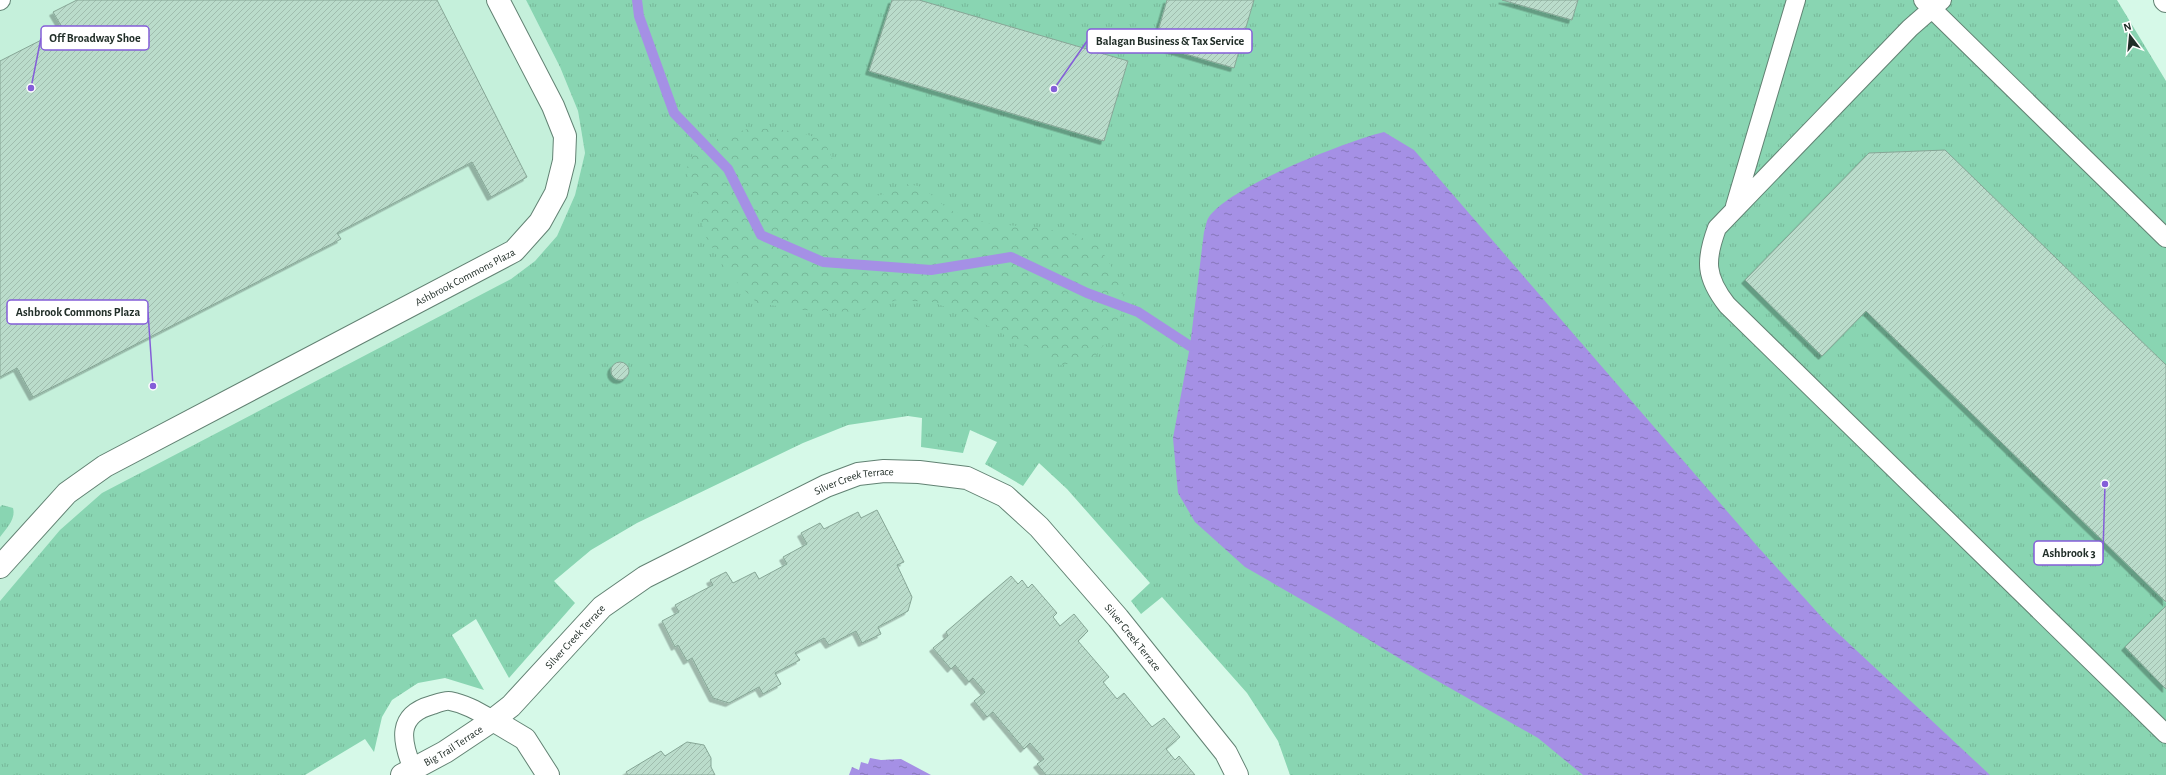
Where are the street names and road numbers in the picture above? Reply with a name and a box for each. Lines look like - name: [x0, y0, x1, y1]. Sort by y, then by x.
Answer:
- street label: Ashbrook Commons Plaza: [413, 247, 517, 308]
- street label: Silver Creek Terrace: [812, 466, 894, 497]
- street label: Silver Creek Terrace: [1102, 602, 1163, 673]
- street label: Silver Creek Terrace: [543, 603, 607, 671]
- street label: Big Trail Terrace: [422, 723, 485, 768]

